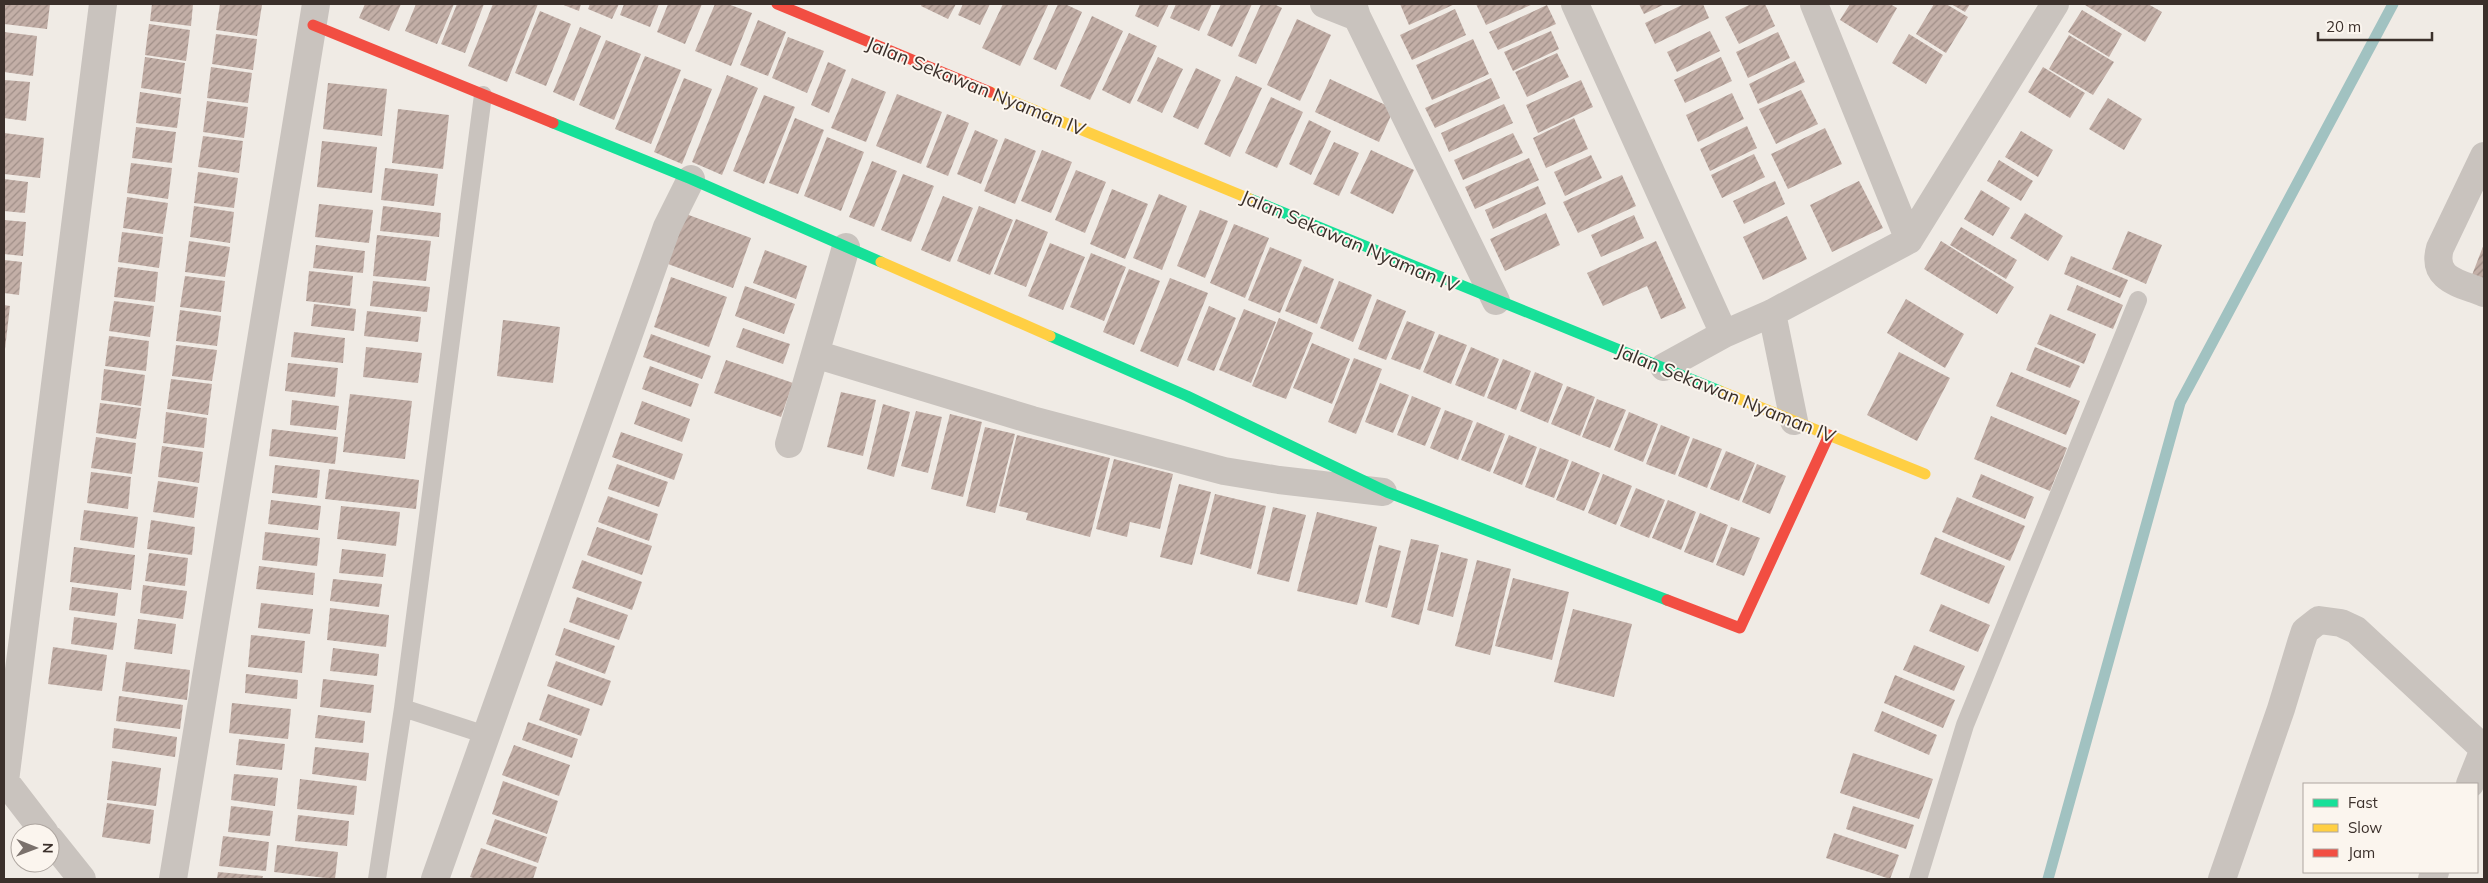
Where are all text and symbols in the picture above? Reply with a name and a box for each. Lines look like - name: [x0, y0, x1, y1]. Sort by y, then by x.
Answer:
- scale bar: [2318, 10, 2432, 42]
- text: 20 m: [2326, 17, 2361, 36]
- street label: Jalan Sekawan Nyaman IV: [863, 31, 1090, 141]
- street label: Jalan Sekawan Nyaman IV: [1237, 184, 1463, 298]
- street label: Jalan Sekawan Nyaman IV: [1613, 338, 1840, 448]
- legend: [2303, 783, 2478, 873]
- text: Fast: [2348, 793, 2378, 812]
- text: Slow: [2348, 818, 2382, 837]
- north arrow: [10, 823, 60, 873]
- text: N: [39, 843, 57, 854]
- text: Jam: [2348, 843, 2375, 862]

